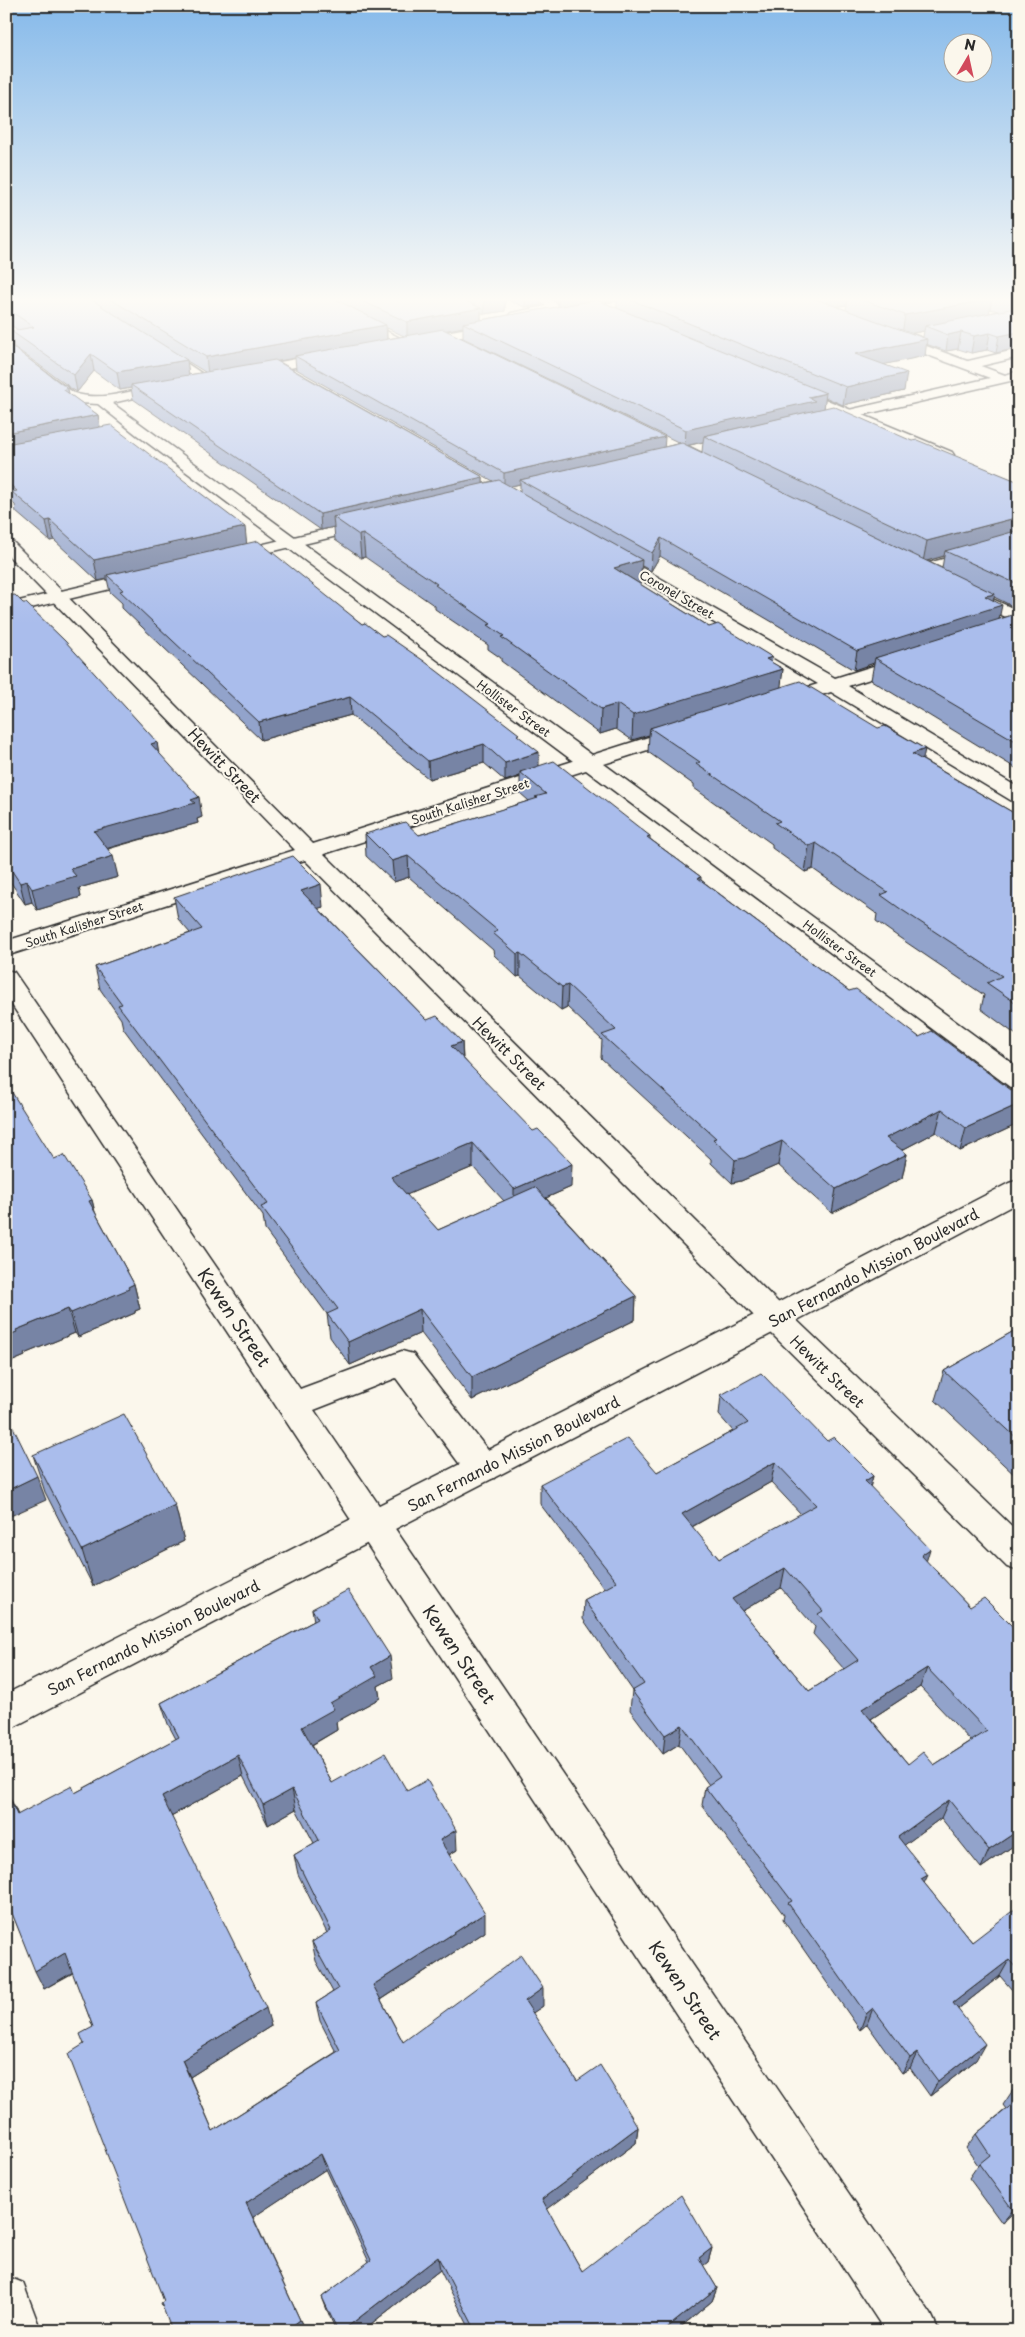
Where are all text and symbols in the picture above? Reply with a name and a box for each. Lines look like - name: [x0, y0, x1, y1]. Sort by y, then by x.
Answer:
- north arrow: [942, 32, 992, 82]
- text: N: [963, 33, 977, 56]
- street label: Coronel Street: [636, 565, 718, 623]
- street label: Hollister Street: [474, 675, 555, 741]
- street label: Hewitt Street: [183, 722, 267, 808]
- street label: South Kalisher Street: [409, 773, 531, 829]
- street label: South Kalisher Street: [23, 896, 145, 952]
- street label: Hollister Street: [800, 915, 881, 981]
- street label: Hewitt Street: [468, 1011, 552, 1095]
- street label: San Fernando Mission Boulevard: [764, 1202, 982, 1332]
- street label: Kewen Street: [192, 1262, 278, 1372]
- street label: Hewitt Street: [785, 1329, 871, 1413]
- street label: San Fernando Mission Boulevard: [403, 1389, 623, 1517]
- street label: San Fernando Mission Boulevard: [43, 1573, 263, 1701]
- street label: Kewen Street: [417, 1599, 503, 1709]
- street label: Kewen Street: [643, 1935, 729, 2045]

